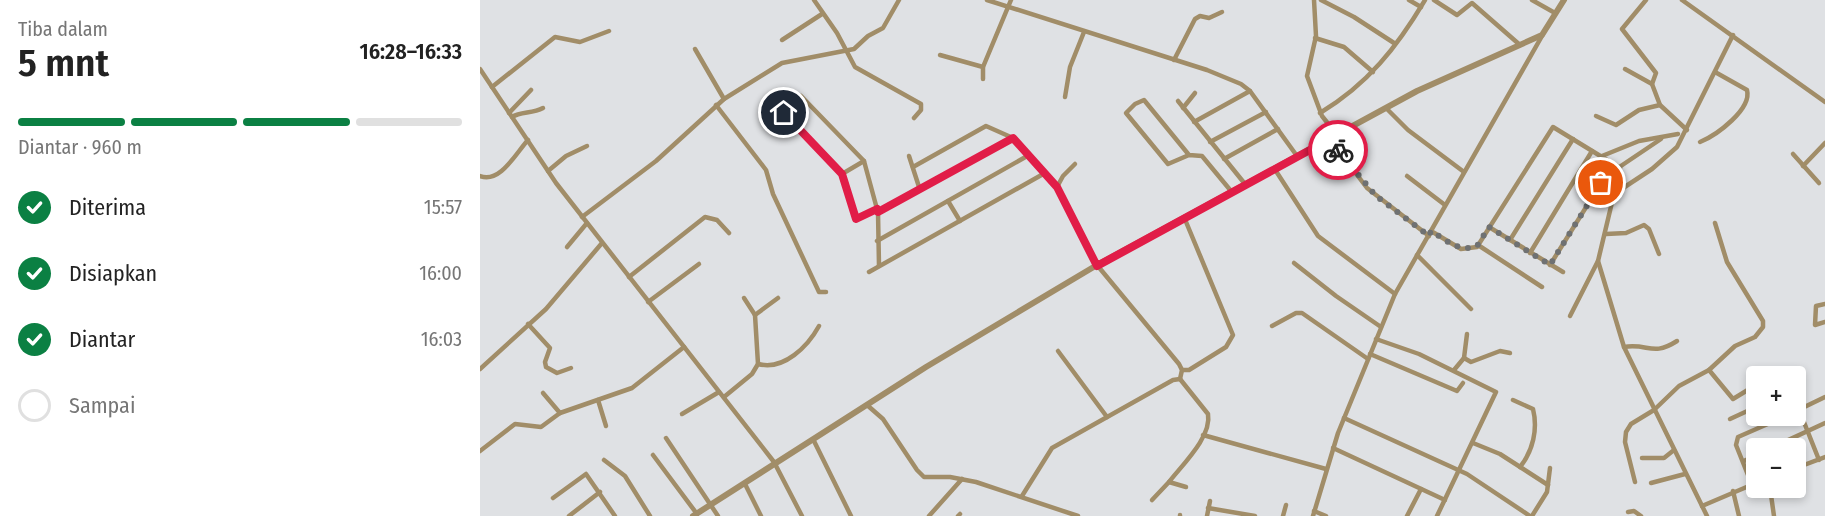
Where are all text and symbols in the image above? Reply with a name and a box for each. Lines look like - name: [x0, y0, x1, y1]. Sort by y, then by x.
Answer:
- text: Tiba dalam: [18, 17, 108, 41]
- text: 16:28–16:33: [360, 38, 462, 65]
- text: 5 mnt: [18, 40, 109, 86]
- pin: [758, 87, 809, 138]
- icon: home: [767, 96, 800, 129]
- courier: [1308, 120, 1368, 180]
- icon: bike: [1322, 134, 1355, 167]
- text: Diantar · 960 m: [18, 135, 142, 159]
- pin: [1575, 157, 1626, 208]
- icon: bag: [1584, 166, 1617, 199]
- icon: check: [18, 191, 51, 224]
- text: Diterima: [69, 194, 146, 221]
- text: 15:57: [424, 195, 462, 219]
- icon: check: [18, 257, 51, 290]
- text: Disiapkan: [69, 260, 157, 287]
- text: 16:00: [419, 261, 462, 285]
- icon: check: [18, 323, 51, 356]
- text: Diantar: [69, 326, 135, 353]
- text: 16:03: [421, 327, 462, 351]
- map controls: [1746, 366, 1806, 498]
- button: +: [1746, 366, 1806, 426]
- text: Sampai: [69, 392, 135, 419]
- button: −: [1746, 438, 1806, 498]

